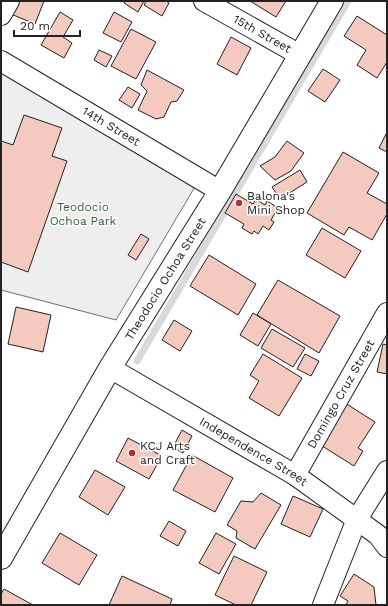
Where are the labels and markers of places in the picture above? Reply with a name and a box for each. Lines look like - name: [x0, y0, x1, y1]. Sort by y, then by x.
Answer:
- place label: Balona's Mini Shop: [247, 189, 305, 217]
- marker: Balona's Mini Shop: [234, 198, 244, 208]
- place label: KCJ Arts and Craft: [140, 439, 195, 467]
- marker: KCJ Arts and Craft: [127, 448, 137, 458]

